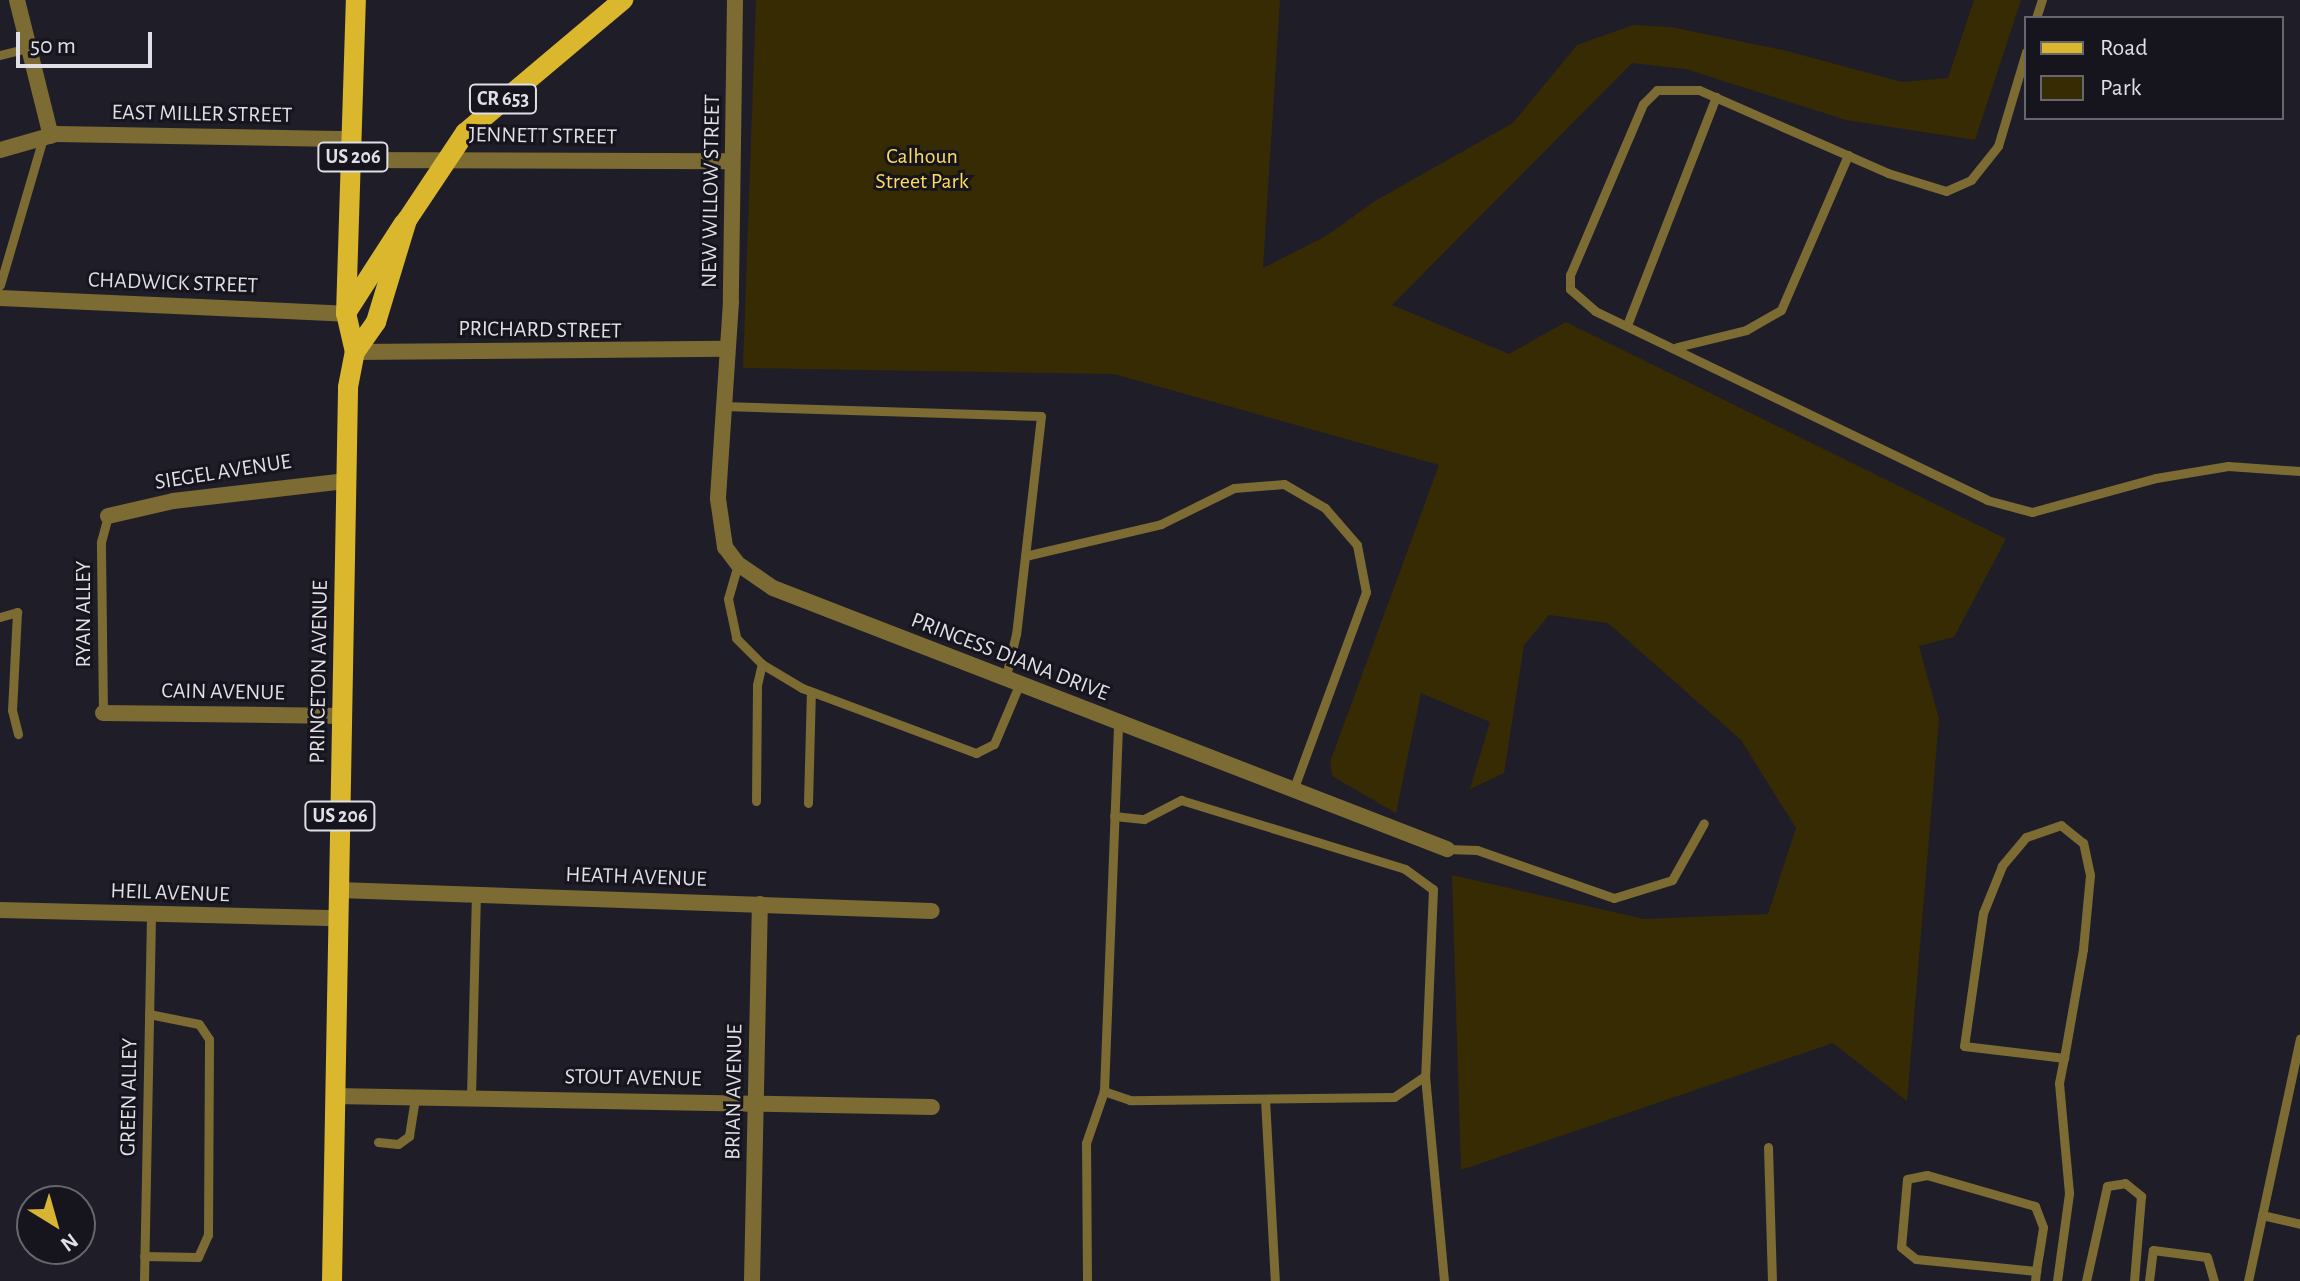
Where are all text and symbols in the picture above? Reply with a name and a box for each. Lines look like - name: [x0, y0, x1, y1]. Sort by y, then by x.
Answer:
- scale bar: [20, 16, 156, 66]
- legend: [2024, 16, 2284, 120]
- text: 50 m: [30, 34, 76, 58]
- text: Road: [2100, 36, 2148, 60]
- text: Park: [2100, 76, 2141, 100]
- road number: CR 653: [467, 83, 539, 115]
- street label: NEW WILLOW STREET: [696, 94, 726, 288]
- street label: EAST MILLER STREET: [111, 99, 293, 129]
- street label: JENNETT STREET: [469, 122, 617, 150]
- road number: US 206: [317, 141, 389, 173]
- park label: Calhoun Street Park: [875, 143, 969, 194]
- street label: CHADWICK STREET: [87, 267, 259, 299]
- street label: PRICHARD STREET: [458, 315, 622, 345]
- street label: SIEGEL AVENUE: [153, 448, 293, 496]
- street label: RYAN ALLEY: [71, 561, 97, 667]
- street label: PRINCETON AVENUE: [304, 580, 334, 764]
- street label: PRINCESS DIANA DRIVE: [907, 607, 1113, 707]
- street label: CAIN AVENUE: [161, 678, 285, 706]
- road number: US 206: [304, 800, 376, 832]
- street label: HEATH AVENUE: [565, 861, 707, 893]
- street label: HEIL AVENUE: [110, 878, 230, 908]
- street label: BRIAN AVENUE: [720, 1024, 748, 1160]
- street label: GREEN ALLEY: [115, 1038, 143, 1156]
- street label: STOUT AVENUE: [564, 1064, 702, 1092]
- north arrow: [16, 1185, 96, 1265]
- text: N: [57, 1229, 82, 1256]

